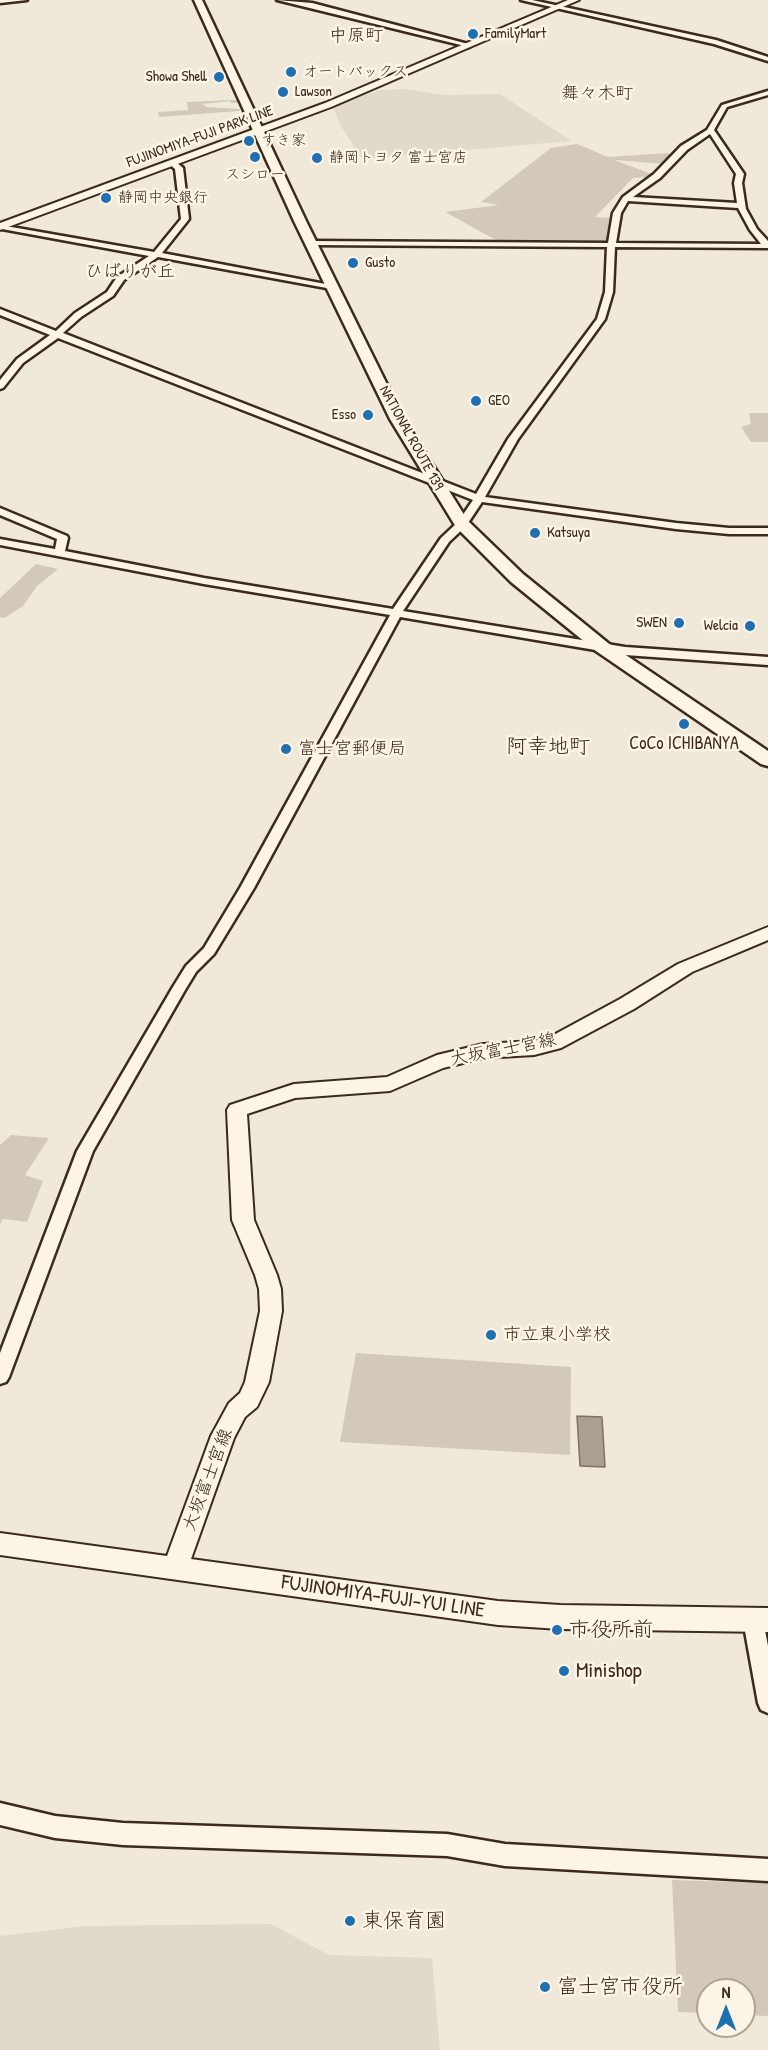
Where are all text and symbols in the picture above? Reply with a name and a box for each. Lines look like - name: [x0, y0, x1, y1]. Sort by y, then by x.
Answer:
- district label: 中原町: [329, 25, 383, 47]
- place label: FamilyMart: [485, 25, 546, 43]
- marker: FamilyMart: [466, 27, 480, 41]
- place label: オートバックス: [303, 63, 408, 81]
- marker: オートバックス: [284, 65, 298, 79]
- place label: Showa Shell: [146, 68, 207, 86]
- marker: Showa Shell: [212, 70, 226, 84]
- place label: Lawson: [295, 83, 332, 101]
- district label: 舞々木町: [561, 83, 633, 105]
- marker: Lawson: [276, 85, 290, 99]
- street label: FUJINOMIYA-FUJI PARK LINE: [124, 102, 276, 172]
- place label: すき家: [261, 132, 306, 150]
- marker: すき家: [242, 134, 256, 148]
- place label: 静岡トヨタ 富士宮店: [329, 149, 467, 167]
- marker: スシロー: [248, 150, 262, 164]
- marker: 静岡トヨタ 富士宮店: [310, 151, 324, 165]
- place label: スシロー: [225, 166, 285, 184]
- place label: 静岡中央銀行: [118, 189, 208, 207]
- marker: 静岡中央銀行: [99, 191, 113, 205]
- place label: Gusto: [365, 254, 395, 272]
- marker: Gusto: [346, 256, 360, 270]
- district label: ひばりが丘: [85, 261, 175, 283]
- street label: NATIONAL ROUTE 139: [375, 383, 447, 493]
- place label: GEO: [488, 392, 510, 410]
- marker: GEO: [469, 394, 483, 408]
- place label: Esso: [332, 406, 356, 424]
- marker: Esso: [361, 408, 375, 422]
- place label: Katsuya: [547, 524, 590, 542]
- marker: Katsuya: [528, 526, 542, 540]
- place label: SWEN: [636, 614, 667, 632]
- marker: SWEN: [672, 616, 686, 630]
- place label: Welcia: [704, 617, 738, 635]
- marker: Welcia: [743, 619, 757, 633]
- marker: CoCo ICHIBANYA: [677, 717, 691, 731]
- place label: CoCo ICHIBANYA: [629, 733, 739, 755]
- district label: 阿幸地町: [506, 734, 590, 760]
- place label: 富士宮郵便局: [298, 738, 406, 760]
- marker: 富士宮郵便局: [279, 742, 293, 756]
- street label: 大坂富士宮線: [448, 1029, 558, 1071]
- place label: 市立東小学校: [503, 1324, 611, 1346]
- marker: 市立東小学校: [484, 1328, 498, 1342]
- street label: 大坂富士宮線: [179, 1426, 237, 1534]
- street label: FUJINOMIYA-FUJI-YUI LINE: [280, 1570, 486, 1624]
- place label: 市役所前: [569, 1617, 653, 1643]
- marker: 市役所前: [550, 1623, 564, 1637]
- place label: Minishop: [576, 1658, 642, 1684]
- marker: Minishop: [557, 1664, 571, 1678]
- place label: 東保育園: [362, 1908, 446, 1934]
- marker: 東保育園: [343, 1914, 357, 1928]
- place label: 富士宮市役所: [557, 1974, 683, 2000]
- north arrow: [696, 1978, 756, 2038]
- marker: 富士宮市役所: [538, 1980, 552, 1994]
- text: N: [722, 1981, 730, 2003]

